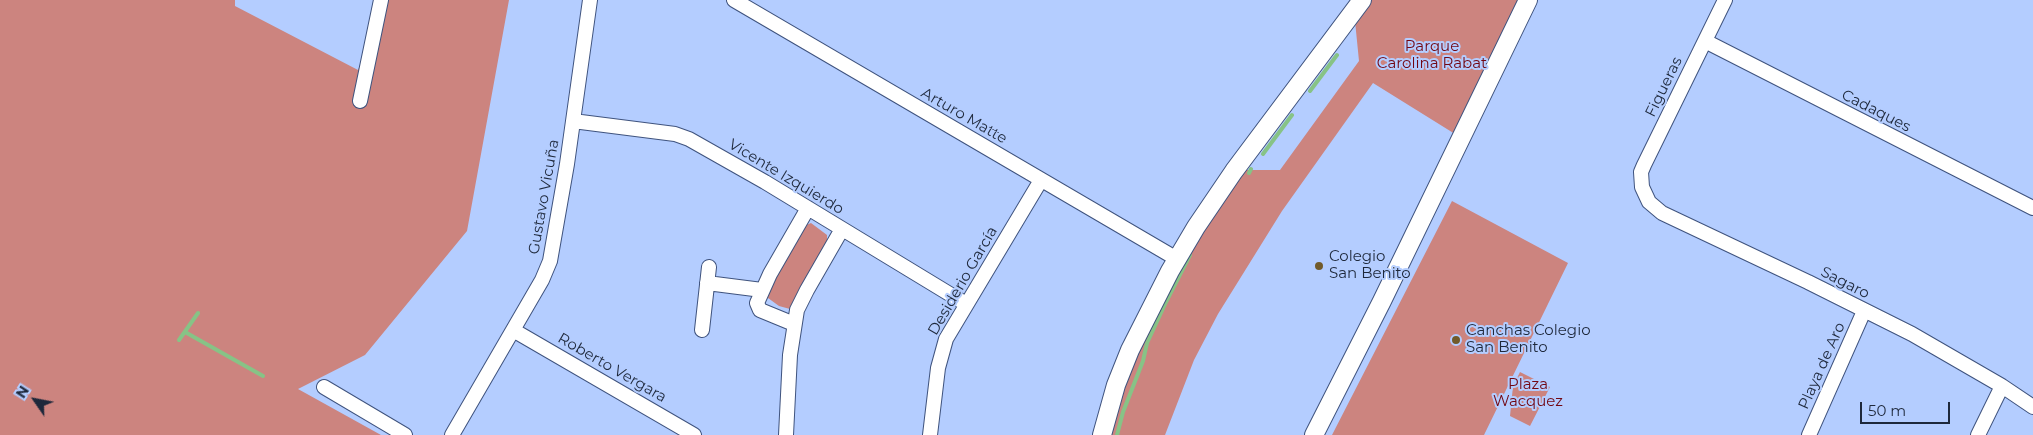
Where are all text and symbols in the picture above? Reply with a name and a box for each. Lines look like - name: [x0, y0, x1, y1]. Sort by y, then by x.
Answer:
- park label: Parque Carolina Rabat: [1377, 38, 1487, 73]
- street label: Figueras: [1642, 54, 1686, 120]
- street label: Arturo Matte: [918, 84, 1010, 148]
- street label: Cadaques: [1838, 86, 1914, 136]
- street label: Vicente Izquierdo: [725, 135, 847, 219]
- street label: Gustavo Vicuña: [525, 138, 563, 256]
- street label: Desiderio García: [925, 223, 1001, 339]
- place label: Colegio San Benito: [1329, 248, 1411, 283]
- marker: Colegio San Benito: [1313, 260, 1325, 272]
- street label: Sagaro: [1818, 263, 1872, 303]
- street label: Playa de Aro: [1795, 320, 1849, 412]
- place label: Canchas Colegio San Benito: [1466, 322, 1591, 357]
- street label: Roberto Vergara: [554, 330, 670, 406]
- marker: Canchas Colegio San Benito: [1450, 334, 1462, 346]
- north arrow: [10, 375, 60, 425]
- park label: Plaza Wacquez: [1493, 376, 1563, 411]
- text: N: [12, 382, 33, 401]
- scale bar: [1863, 392, 1953, 424]
- text: 50 m: [1868, 401, 1906, 420]

